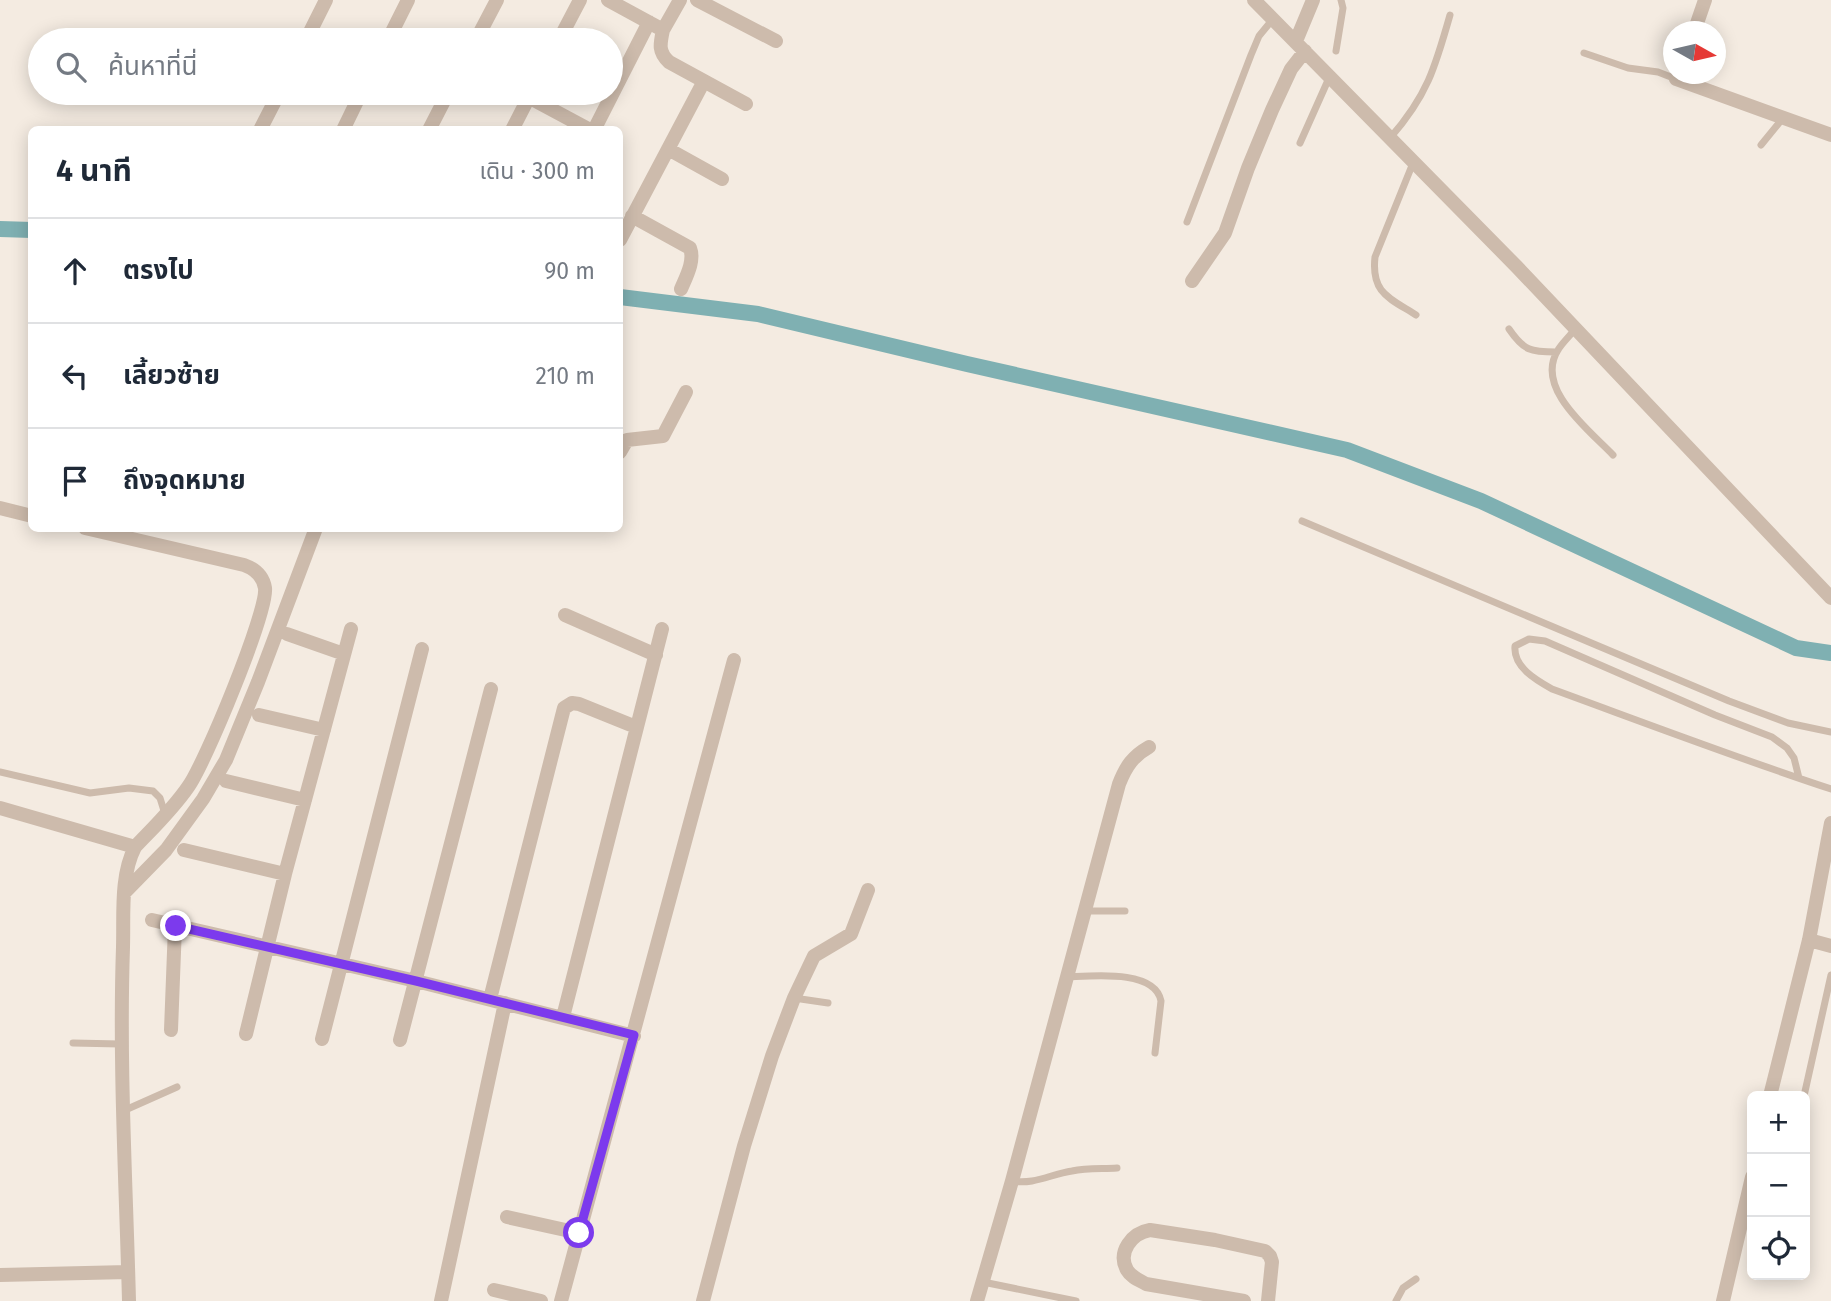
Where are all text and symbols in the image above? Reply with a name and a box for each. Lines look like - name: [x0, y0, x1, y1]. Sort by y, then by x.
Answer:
- north arrow: [1663, 21, 1726, 84]
- search box: [28, 28, 623, 105]
- icon: search: [52, 48, 90, 86]
- text: ค้นหาที่นี่: [108, 51, 198, 82]
- text: 4 นาที: [56, 153, 132, 189]
- text: เดิน · 300 m: [480, 157, 595, 185]
- icon: ahead: [56, 252, 94, 290]
- text: ตรงไป: [123, 255, 194, 286]
- text: 90 m: [544, 257, 595, 285]
- icon: left: [56, 357, 94, 395]
- text: เลี้ยวซ้าย: [123, 360, 220, 391]
- text: 210 m: [536, 362, 595, 390]
- icon: arrive: [56, 462, 94, 500]
- text: ถึงจุดหมาย: [123, 465, 246, 496]
- route end: [160, 910, 191, 941]
- map controls: [1747, 1091, 1810, 1280]
- button: +: [1747, 1091, 1810, 1154]
- button: −: [1747, 1154, 1810, 1217]
- route start: [563, 1217, 594, 1248]
- button: locate: [1747, 1217, 1810, 1280]

